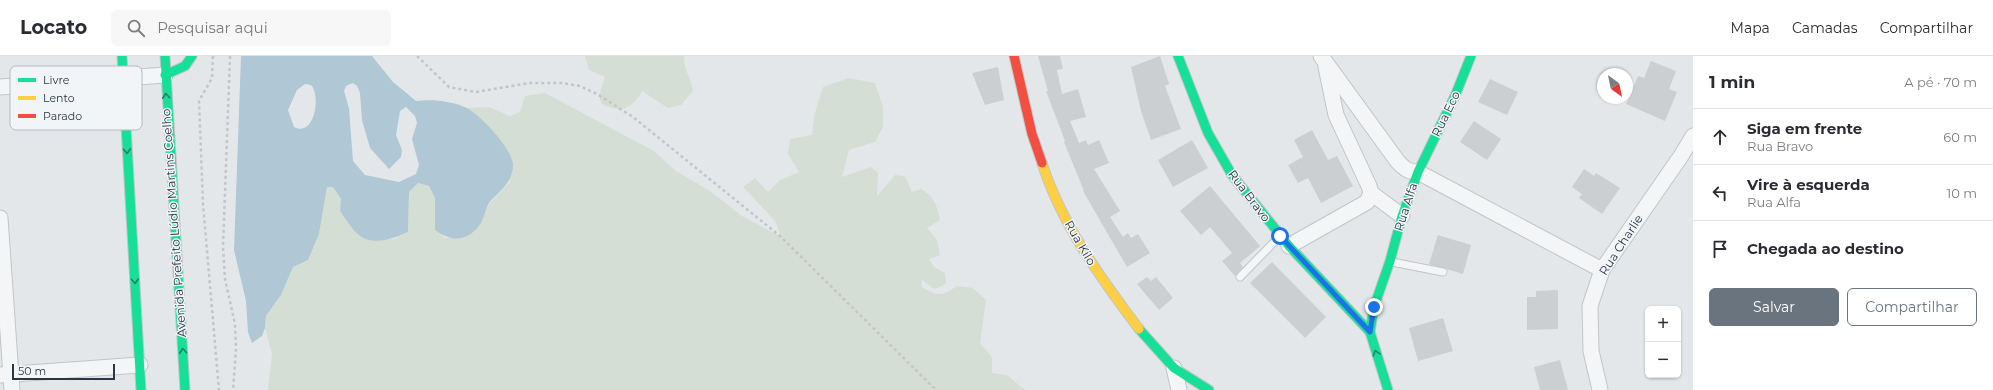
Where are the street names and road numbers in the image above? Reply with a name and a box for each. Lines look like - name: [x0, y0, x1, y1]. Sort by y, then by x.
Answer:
- street label: Rua Eco: [1428, 88, 1463, 139]
- street label: Avenida Prefeito Lúdio Martins Coelho: [158, 108, 189, 338]
- street label: Rua Bravo: [1225, 167, 1274, 225]
- street label: Rua Alfa: [1391, 181, 1420, 233]
- street label: Rua Charlie: [1595, 212, 1646, 278]
- street label: Rua Kilo: [1062, 218, 1099, 268]

